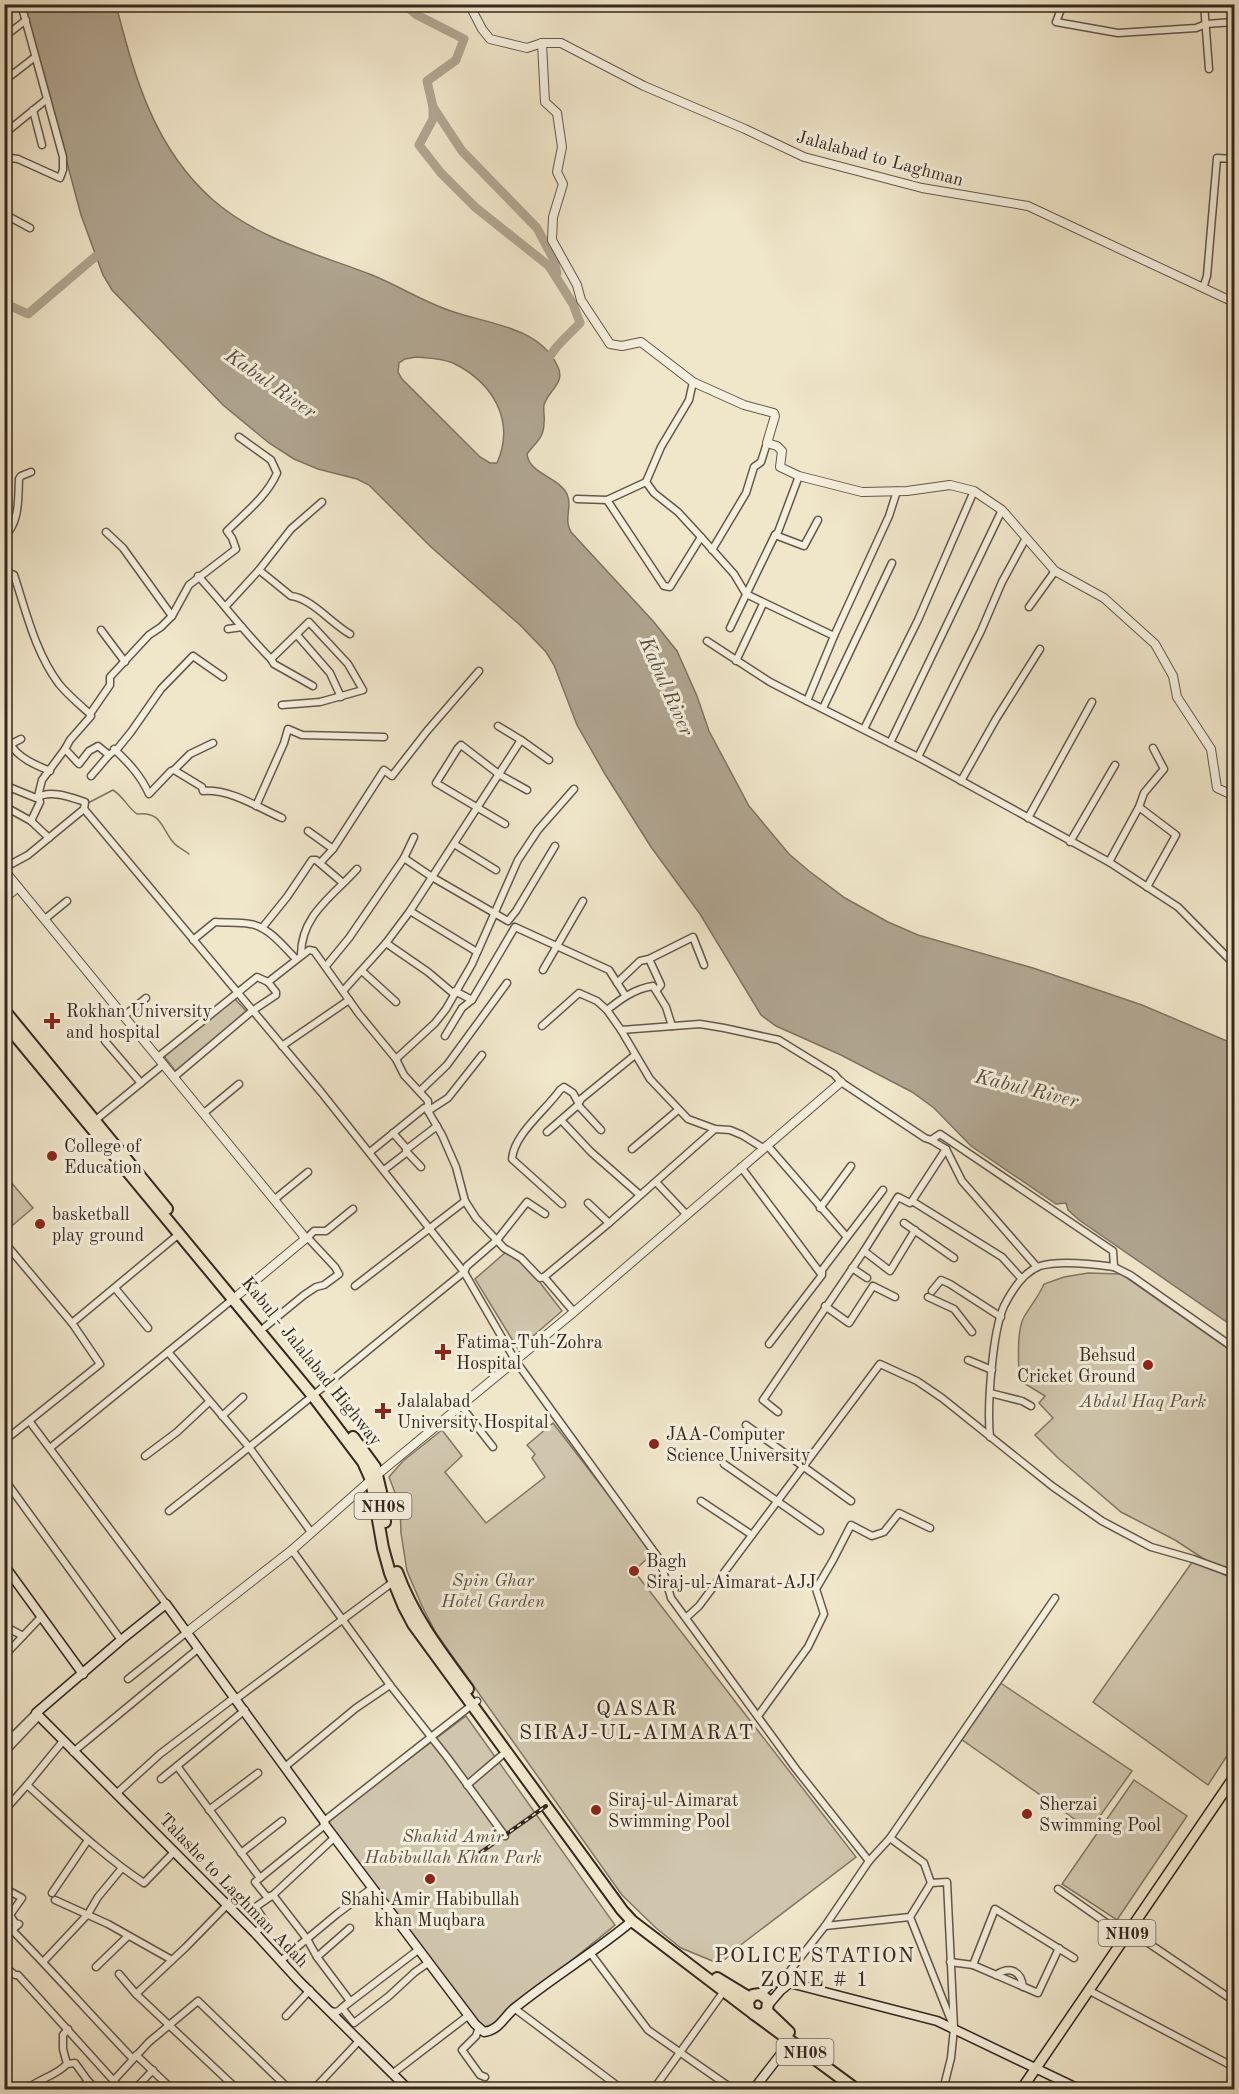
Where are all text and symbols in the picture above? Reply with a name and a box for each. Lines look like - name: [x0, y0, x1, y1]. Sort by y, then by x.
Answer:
- street label: Jalalabad to Laghman: [794, 128, 966, 190]
- water label: Kabul River: [220, 346, 319, 423]
- water label: Kabul River: [634, 634, 696, 739]
- place label: Rokhan University and hospital: [66, 1003, 213, 1042]
- marker: Rokhan University and hospital: [43, 1012, 61, 1030]
- water label: Kabul River: [972, 1067, 1081, 1113]
- place label: College of Education: [64, 1138, 142, 1177]
- marker: College of Education: [45, 1149, 59, 1163]
- place label: basketball play ground: [52, 1206, 144, 1245]
- marker: basketball play ground: [33, 1217, 47, 1231]
- street label: Kabul - Jalalabad Highway: [238, 1274, 385, 1450]
- place label: Fatima-Tuh-Zohra Hospital: [456, 1334, 603, 1373]
- marker: Fatima-Tuh-Zohra Hospital: [434, 1343, 452, 1361]
- place label: Behsud Cricket Ground: [1017, 1347, 1136, 1386]
- marker: Behsud Cricket Ground: [1141, 1358, 1155, 1372]
- place label: Jalalabad University Hospital: [397, 1393, 549, 1432]
- park label: Abdul Haq Park: [1079, 1393, 1207, 1411]
- marker: Jalalabad University Hospital: [374, 1402, 392, 1420]
- place label: JAA-Computer Science University: [666, 1426, 811, 1465]
- marker: JAA-Computer Science University: [647, 1437, 661, 1451]
- road number: NH08: [354, 1493, 412, 1519]
- place label: Bagh Siraj-ul-Aimarat-AJJ: [646, 1553, 816, 1592]
- marker: Bagh Siraj-ul-Aimarat-AJJ: [627, 1564, 641, 1578]
- park label: Spin Ghar Hotel Garden: [440, 1572, 545, 1611]
- district label: QASAR SIRAJ-UL-AIMARAT: [519, 1699, 755, 1744]
- place label: Siraj-ul-Aimarat Swimming Pool: [608, 1792, 738, 1831]
- place label: Sherzai Swimming Pool: [1039, 1796, 1161, 1835]
- marker: Siraj-ul-Aimarat Swimming Pool: [589, 1803, 603, 1817]
- marker: Sherzai Swimming Pool: [1020, 1807, 1034, 1821]
- street label: Talashe to Laghman Adah: [155, 1810, 311, 1971]
- park label: Shahid Amir Habibullah Khan Park: [364, 1828, 542, 1867]
- marker: Shahi Amir Habibullah khan Muqbara: [423, 1872, 437, 1886]
- place label: Shahi Amir Habibullah khan Muqbara: [340, 1891, 520, 1930]
- road number: NH09: [1098, 1920, 1156, 1946]
- district label: POLICE STATION ZONE # 1: [714, 1946, 916, 1991]
- road number: NH08: [776, 2039, 834, 2065]

